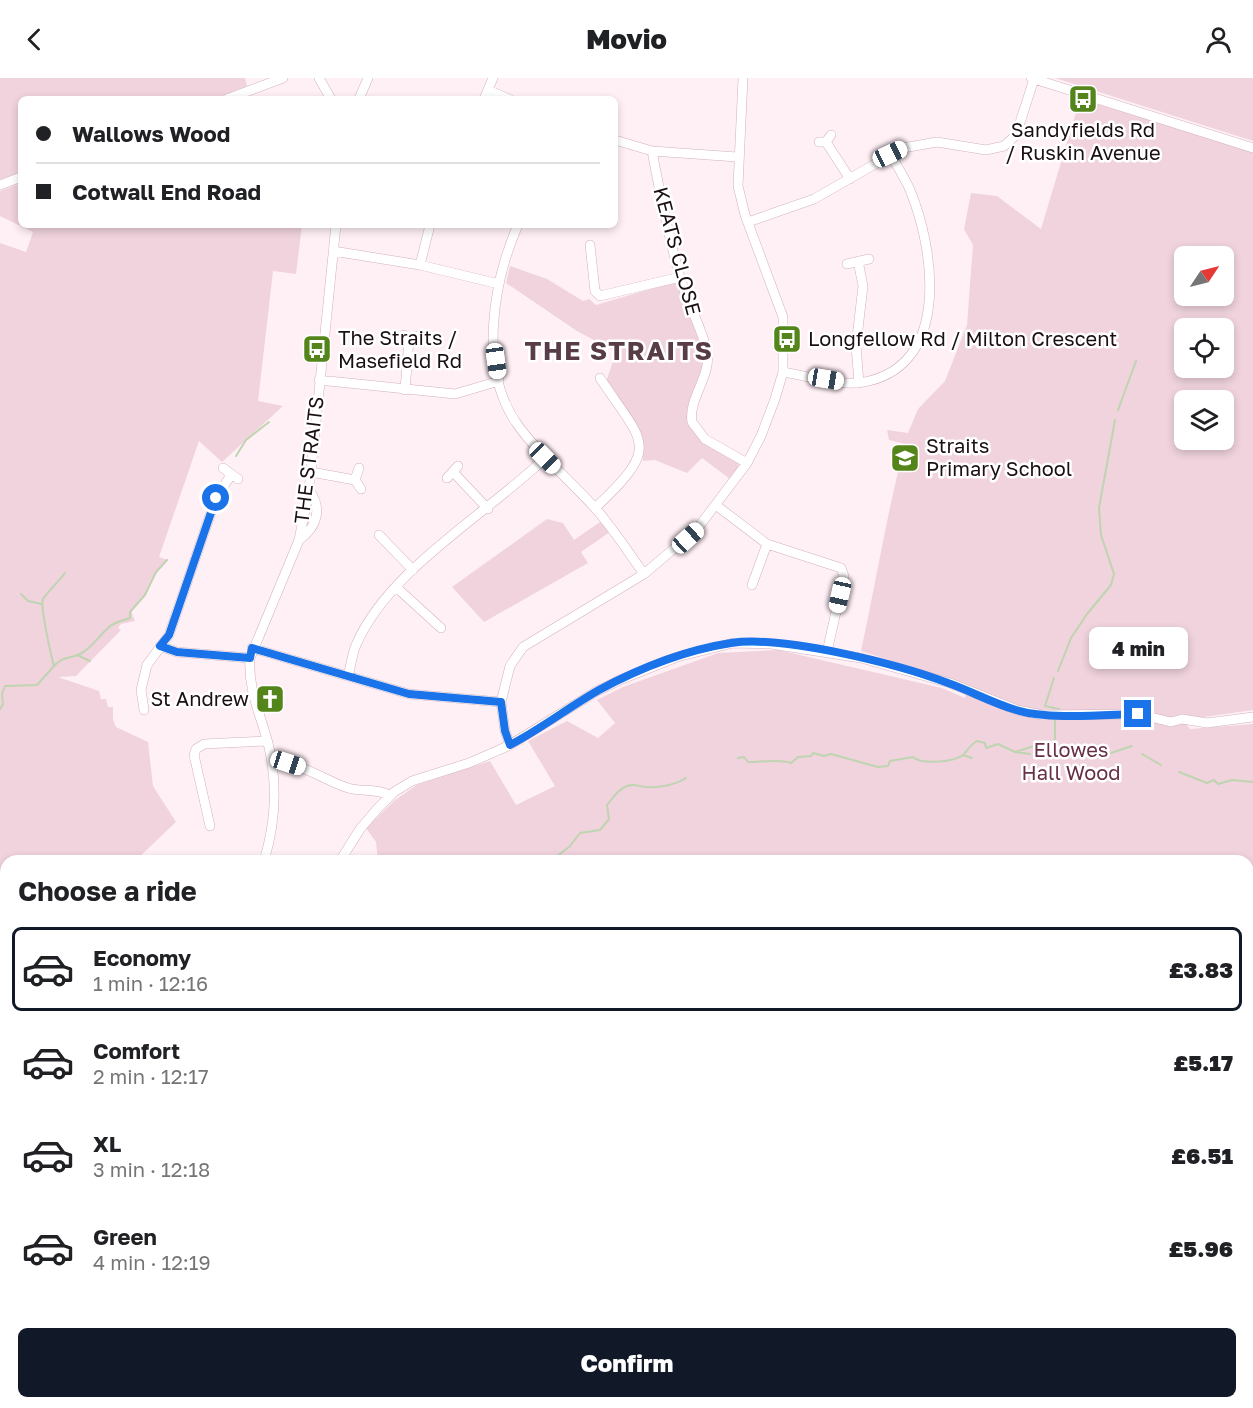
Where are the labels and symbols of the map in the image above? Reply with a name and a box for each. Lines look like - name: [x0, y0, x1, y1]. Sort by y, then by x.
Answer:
- bus stop icon: Sandyfields Rd / Ruskin Avenue: [1067, 83, 1099, 115]
- place label: Sandyfields Rd / Ruskin Avenue: [1005, 117, 1161, 164]
- car: [870, 138, 910, 170]
- street label: KEATS CLOSE: [649, 184, 707, 318]
- north arrow: [1174, 246, 1234, 306]
- bus stop icon: Longfellow Rd / Milton Crescent: [771, 323, 803, 355]
- place label: The Straits / Masefield Rd: [338, 325, 462, 372]
- place label: Longfellow Rd / Milton Crescent: [808, 326, 1117, 350]
- bus stop icon: The Straits / Masefield Rd: [301, 333, 333, 365]
- district label: THE STRAITS: [524, 335, 714, 366]
- car: [485, 342, 507, 380]
- car: [807, 367, 845, 391]
- street label: THE STRAITS: [288, 395, 328, 525]
- place label: Straits Primary School: [926, 433, 1072, 480]
- car: [526, 439, 564, 477]
- school or university icon: Straits Primary School: [889, 442, 921, 474]
- route start: [202, 484, 229, 511]
- car: [669, 519, 707, 557]
- car: [827, 575, 853, 615]
- callout: 4 min: [1088, 627, 1188, 669]
- church icon: St Andrew: [254, 683, 286, 715]
- place label: St Andrew: [150, 686, 249, 710]
- route end: [1124, 700, 1151, 727]
- park label: Ellowes Hall Wood: [1022, 737, 1121, 784]
- car: [268, 749, 308, 777]

